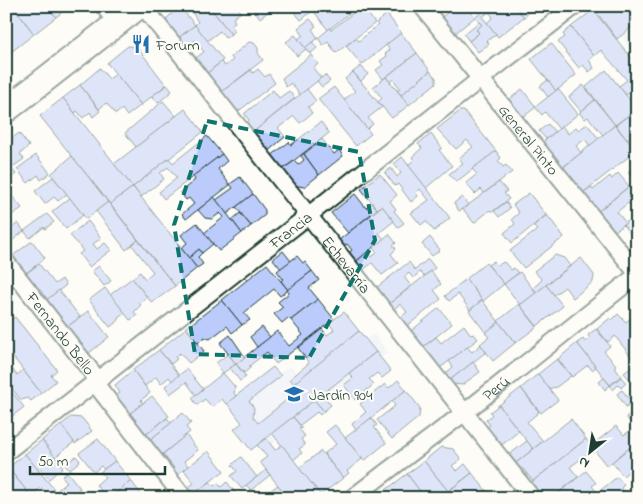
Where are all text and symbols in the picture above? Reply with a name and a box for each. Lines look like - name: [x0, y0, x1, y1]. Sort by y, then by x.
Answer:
- restaurant icon: Forum: [130, 33, 152, 55]
- place label: Forum: [155, 34, 200, 58]
- street label: General Pinto: [492, 100, 564, 181]
- street label: Francia: [264, 207, 318, 256]
- street label: Echevarría: [315, 231, 376, 299]
- street label: Fernando Bello: [19, 287, 100, 381]
- street label: Perú: [478, 371, 516, 408]
- school or university icon: Jardín 904: [283, 383, 305, 405]
- place label: Jardín 904: [309, 384, 373, 408]
- north arrow: [566, 426, 616, 476]
- scale bar: [30, 444, 165, 476]
- text: 50 m: [38, 451, 69, 473]
- text: N: [575, 451, 594, 473]

